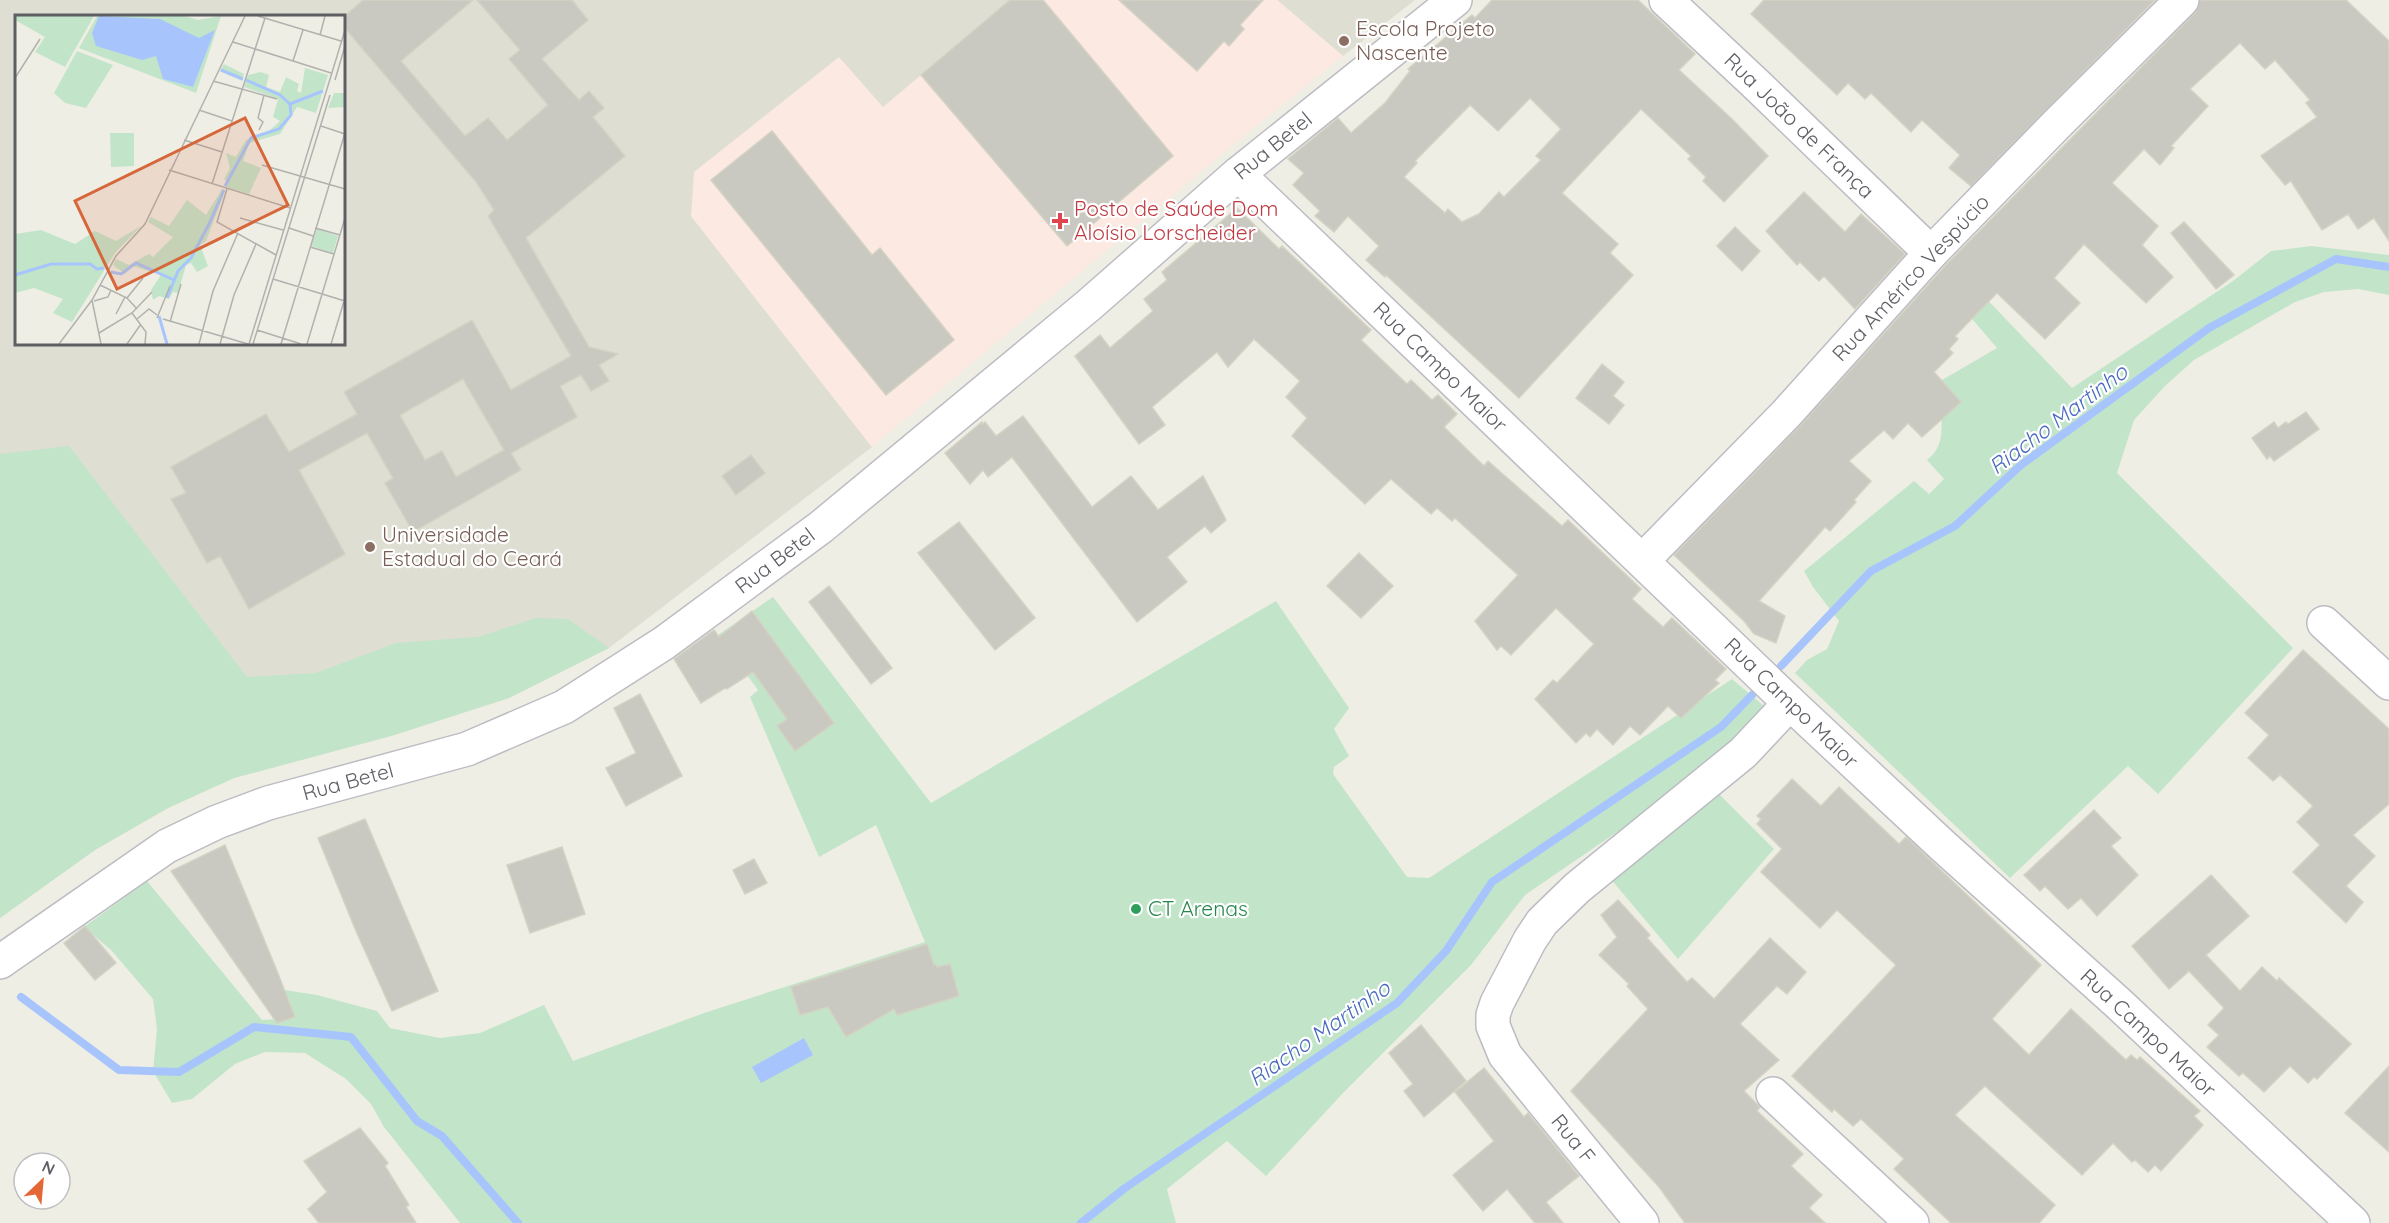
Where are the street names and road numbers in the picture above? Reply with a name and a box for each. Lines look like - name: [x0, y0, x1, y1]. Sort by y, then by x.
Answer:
- street label: Rua João de França: [1719, 47, 1880, 204]
- street label: Rua Betel: [1228, 106, 1317, 185]
- street label: Rua Américo Vespúcio: [1826, 188, 1994, 366]
- street label: Rua Campo Maior: [1368, 296, 1513, 437]
- street label: Rua Betel: [729, 522, 820, 599]
- street label: Rua Campo Maior: [1719, 632, 1864, 773]
- street label: Rua Betel: [299, 756, 396, 806]
- street label: Rua Campo Maior: [2075, 963, 2222, 1102]
- street label: Rua F: [1546, 1108, 1602, 1168]

